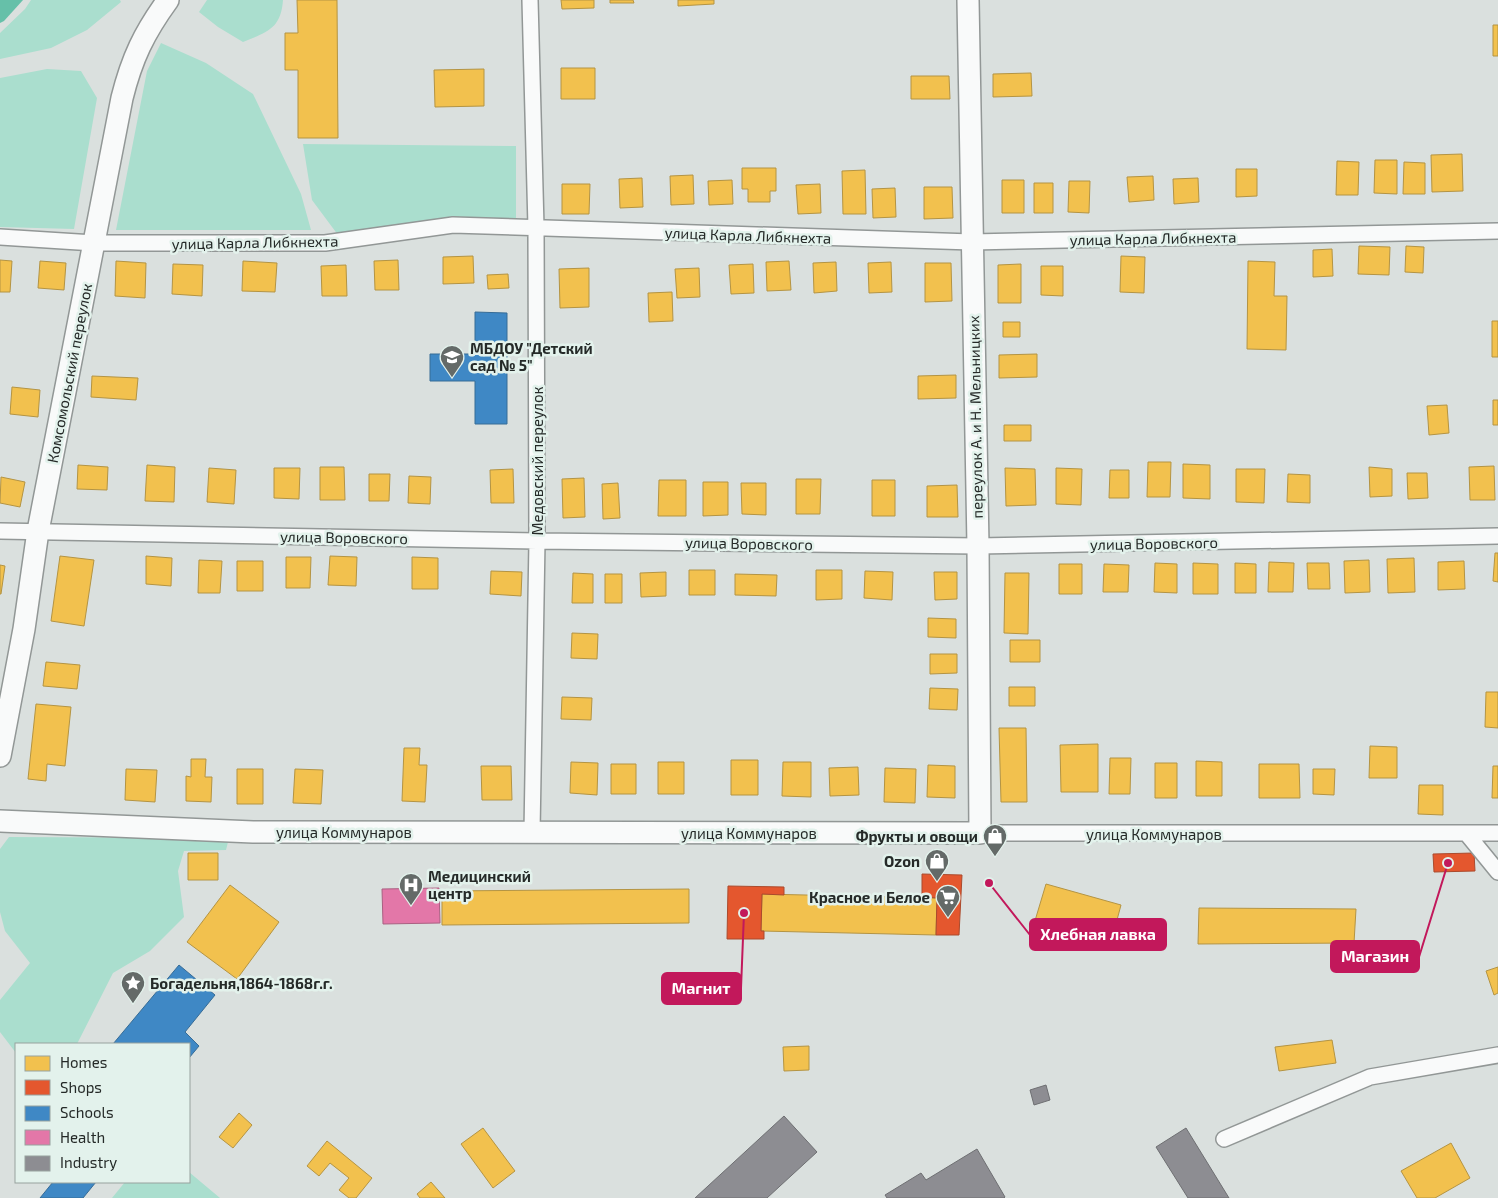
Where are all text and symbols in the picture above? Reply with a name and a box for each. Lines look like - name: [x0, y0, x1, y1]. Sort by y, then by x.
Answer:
- street label: улица Карла Либкнехта: [664, 223, 832, 248]
- street label: улица Карла Либкнехта: [1069, 228, 1237, 249]
- street label: улица Карла Либкнехта: [171, 232, 339, 253]
- street label: Комсомольский переулок: [43, 282, 96, 465]
- street label: переулок А. и Н. Мельницких: [964, 315, 987, 519]
- place label: МБДОУ "Детский сад № 5": [470, 339, 593, 374]
- school or university icon: МБДОУ "Детский сад № 5": [439, 344, 465, 378]
- street label: Медовский переулок: [528, 386, 547, 536]
- street label: улица Воровского: [280, 527, 408, 548]
- street label: улица Воровского: [685, 533, 813, 554]
- street label: улица Воровского: [1090, 533, 1218, 554]
- street label: улица Коммунаров: [276, 823, 412, 842]
- shop icon: Фрукты и овощи: [982, 823, 1008, 857]
- street label: улица Коммунаров: [681, 824, 817, 843]
- street label: улица Коммунаров: [1086, 825, 1222, 844]
- place label: Фрукты и овощи: [856, 827, 978, 845]
- shop icon: Ozon: [924, 848, 950, 882]
- place label: Ozon: [884, 852, 920, 870]
- place label: Медицинский центр: [428, 867, 531, 902]
- hospital icon: Медицинский центр: [398, 872, 424, 906]
- supermarket icon: Красное и Белое: [935, 884, 961, 918]
- place label: Красное и Белое: [809, 888, 930, 906]
- callout: Хлебная лавка: [1030, 919, 1166, 950]
- text: Хлебная лавка: [1040, 924, 1156, 943]
- callout: Магазин: [1331, 941, 1419, 972]
- text: Магазин: [1341, 946, 1409, 965]
- place icon: Богадельня,1864-1868г.г.: [120, 970, 146, 1004]
- callout: Магнит: [662, 973, 741, 1004]
- place label: Богадельня,1864-1868г.г.: [150, 974, 333, 992]
- text: Магнит: [671, 978, 731, 997]
- legend: [15, 1043, 190, 1183]
- text: Homes: [60, 1053, 107, 1071]
- text: Shops: [60, 1078, 102, 1096]
- text: Schools: [60, 1103, 114, 1121]
- text: Health: [60, 1128, 105, 1146]
- text: Industry: [60, 1153, 117, 1171]

